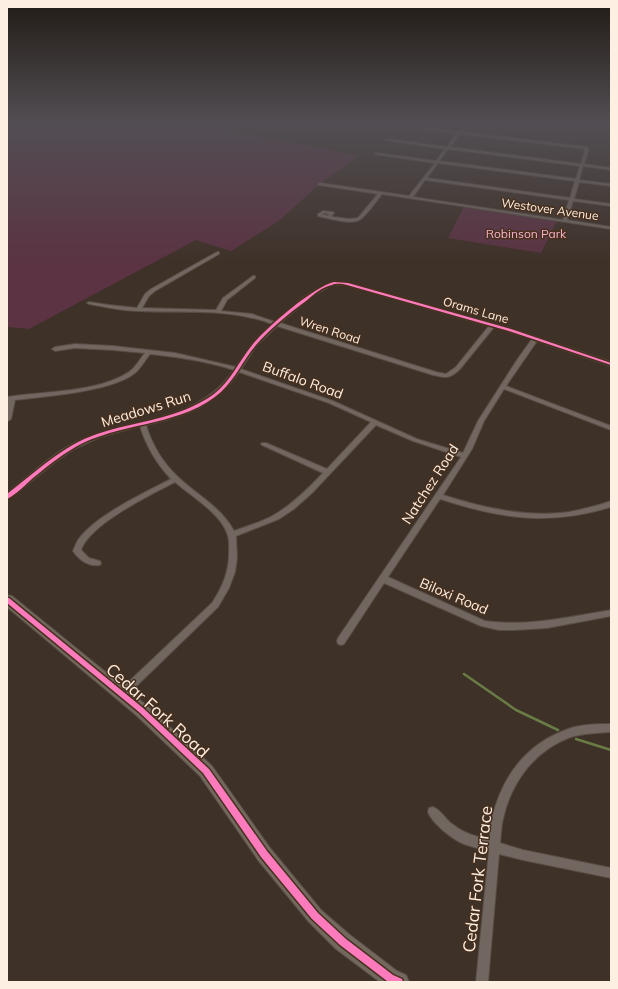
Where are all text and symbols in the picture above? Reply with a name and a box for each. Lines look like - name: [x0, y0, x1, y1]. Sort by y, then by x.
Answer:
- street label: Westover Avenue: [500, 195, 600, 223]
- park label: Robinson Park: [486, 226, 567, 241]
- street label: Orams Lane: [441, 293, 511, 327]
- street label: Wren Road: [298, 313, 362, 347]
- street label: Buffalo Road: [260, 357, 346, 403]
- street label: Meadows Run: [99, 387, 193, 431]
- street label: Natchez Road: [397, 441, 463, 527]
- street label: Biloxi Road: [417, 573, 491, 619]
- street label: Cedar Fork Road: [102, 658, 214, 762]
- street label: Cedar Fork Terrace: [458, 804, 496, 954]

